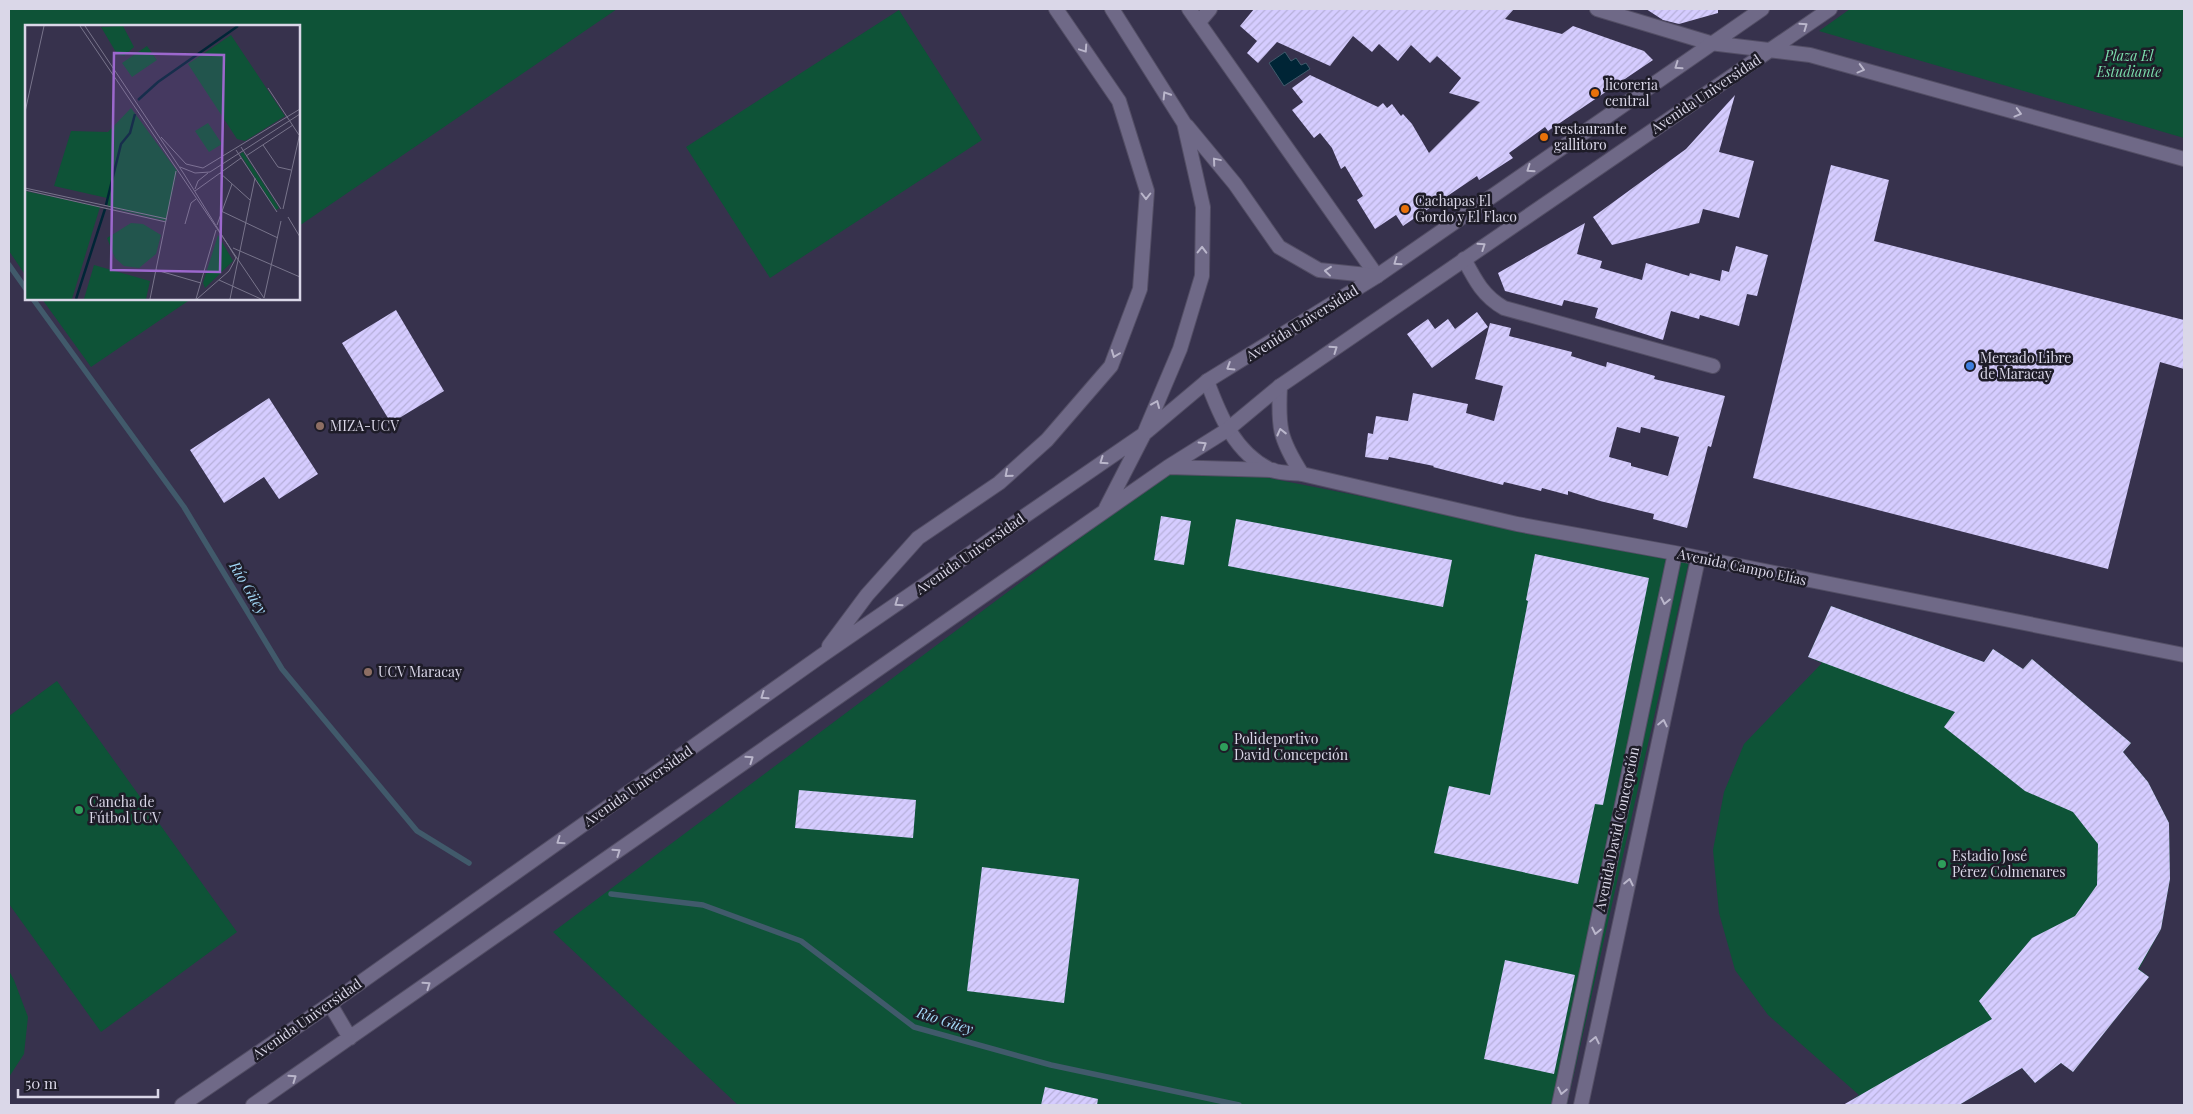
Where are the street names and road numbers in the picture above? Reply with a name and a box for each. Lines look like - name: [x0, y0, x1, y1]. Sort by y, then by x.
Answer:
- street label: Avenida Universidad: [1646, 50, 1764, 138]
- street label: Avenida Universidad: [1241, 280, 1361, 365]
- street label: Avenida Universidad: [911, 509, 1028, 599]
- street label: Avenida Campo Elías: [1675, 543, 1808, 589]
- street label: Avenida Universidad: [579, 741, 696, 831]
- street label: Avenida David Concepción: [1590, 744, 1643, 914]
- street label: Avenida Universidad: [248, 974, 365, 1064]

